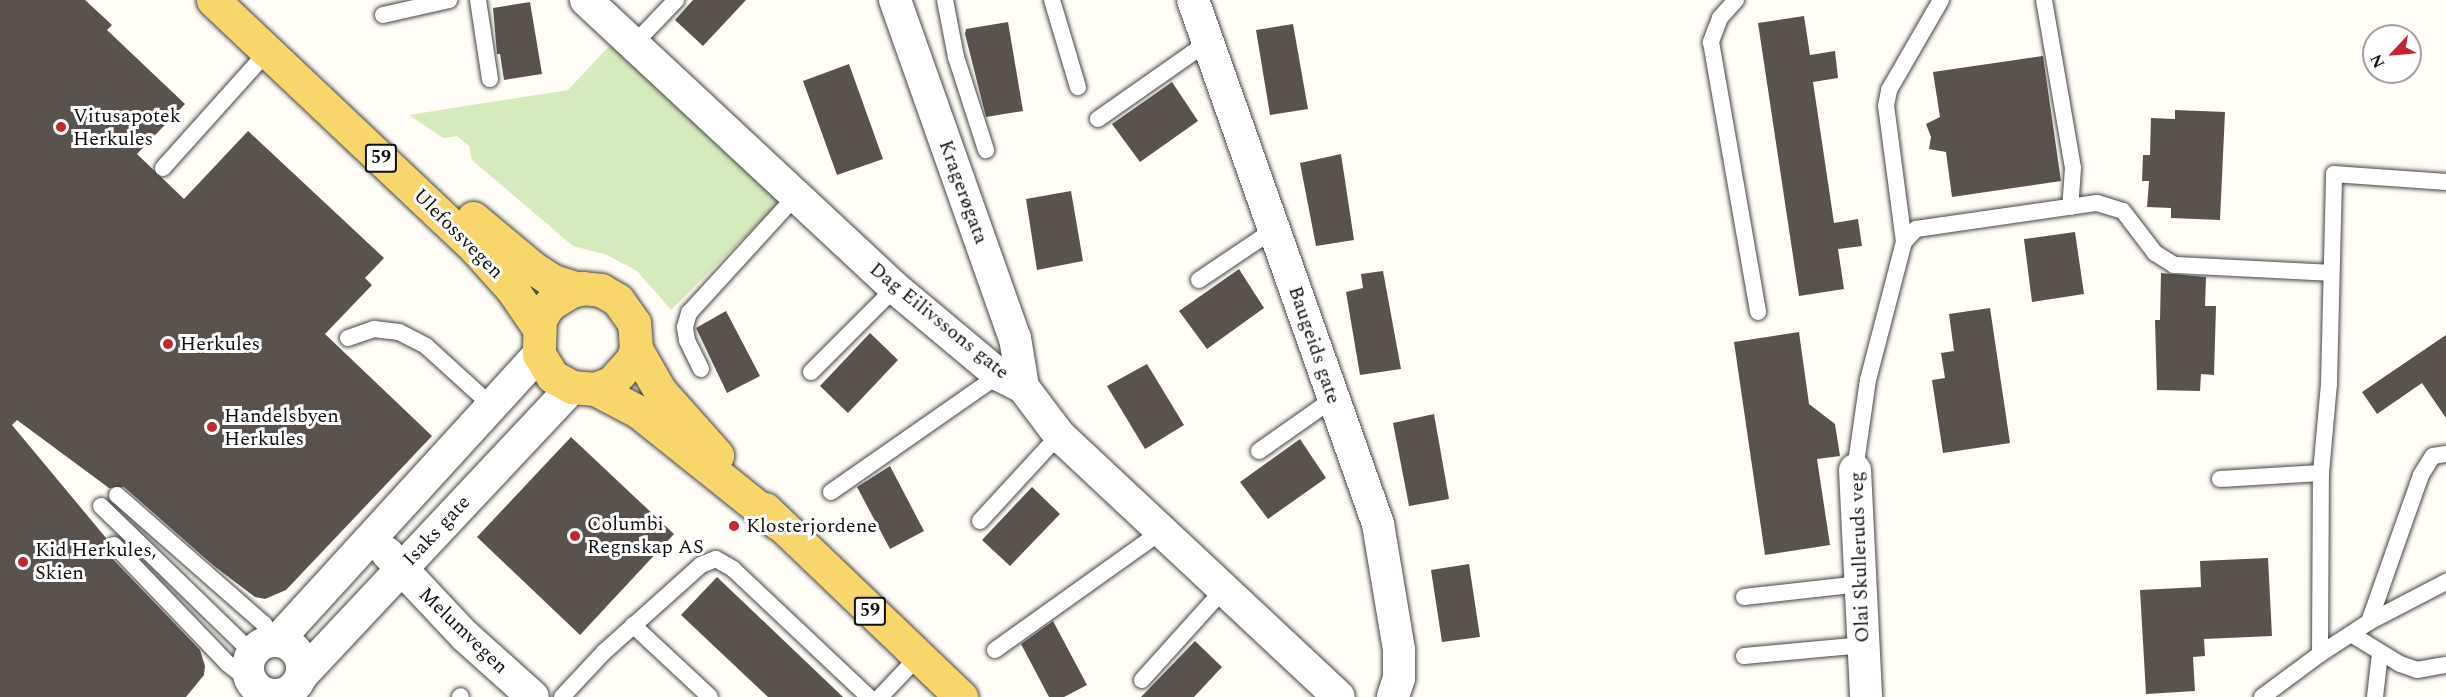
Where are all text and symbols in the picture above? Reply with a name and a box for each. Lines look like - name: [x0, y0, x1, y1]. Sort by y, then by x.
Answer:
- north arrow: [2362, 24, 2422, 84]
- text: N: [2364, 50, 2391, 72]
- place label: Vitusapotek Herkules: [73, 104, 181, 151]
- marker: Vitusapotek Herkules: [54, 120, 68, 134]
- street label: Kragerøgata: [933, 137, 993, 247]
- road number: 59: [364, 143, 398, 173]
- street label: Ulefossvegen: [408, 184, 508, 284]
- street label: Dag Eilivssons gate: [864, 257, 1014, 385]
- street label: Baugeids gate: [1283, 283, 1345, 407]
- place label: Herkules: [180, 332, 260, 356]
- marker: Herkules: [161, 337, 175, 351]
- place label: Handelsbyen Herkules: [224, 404, 339, 451]
- marker: Handelsbyen Herkules: [205, 420, 219, 434]
- street label: Olai Skulleruds veg: [1845, 471, 1875, 643]
- street label: Isaks gate: [398, 491, 476, 571]
- place label: Columbi Regnskap AS: [587, 512, 703, 559]
- place label: Klosterjordene: [746, 514, 877, 538]
- marker: Klosterjordene: [727, 519, 741, 533]
- marker: Columbi Regnskap AS: [568, 529, 582, 543]
- place label: Kid Herkules, Skien: [35, 538, 157, 585]
- marker: Kid Herkules, Skien: [16, 555, 30, 569]
- street label: Melumvegen: [414, 583, 512, 679]
- road number: 59: [854, 596, 886, 626]

